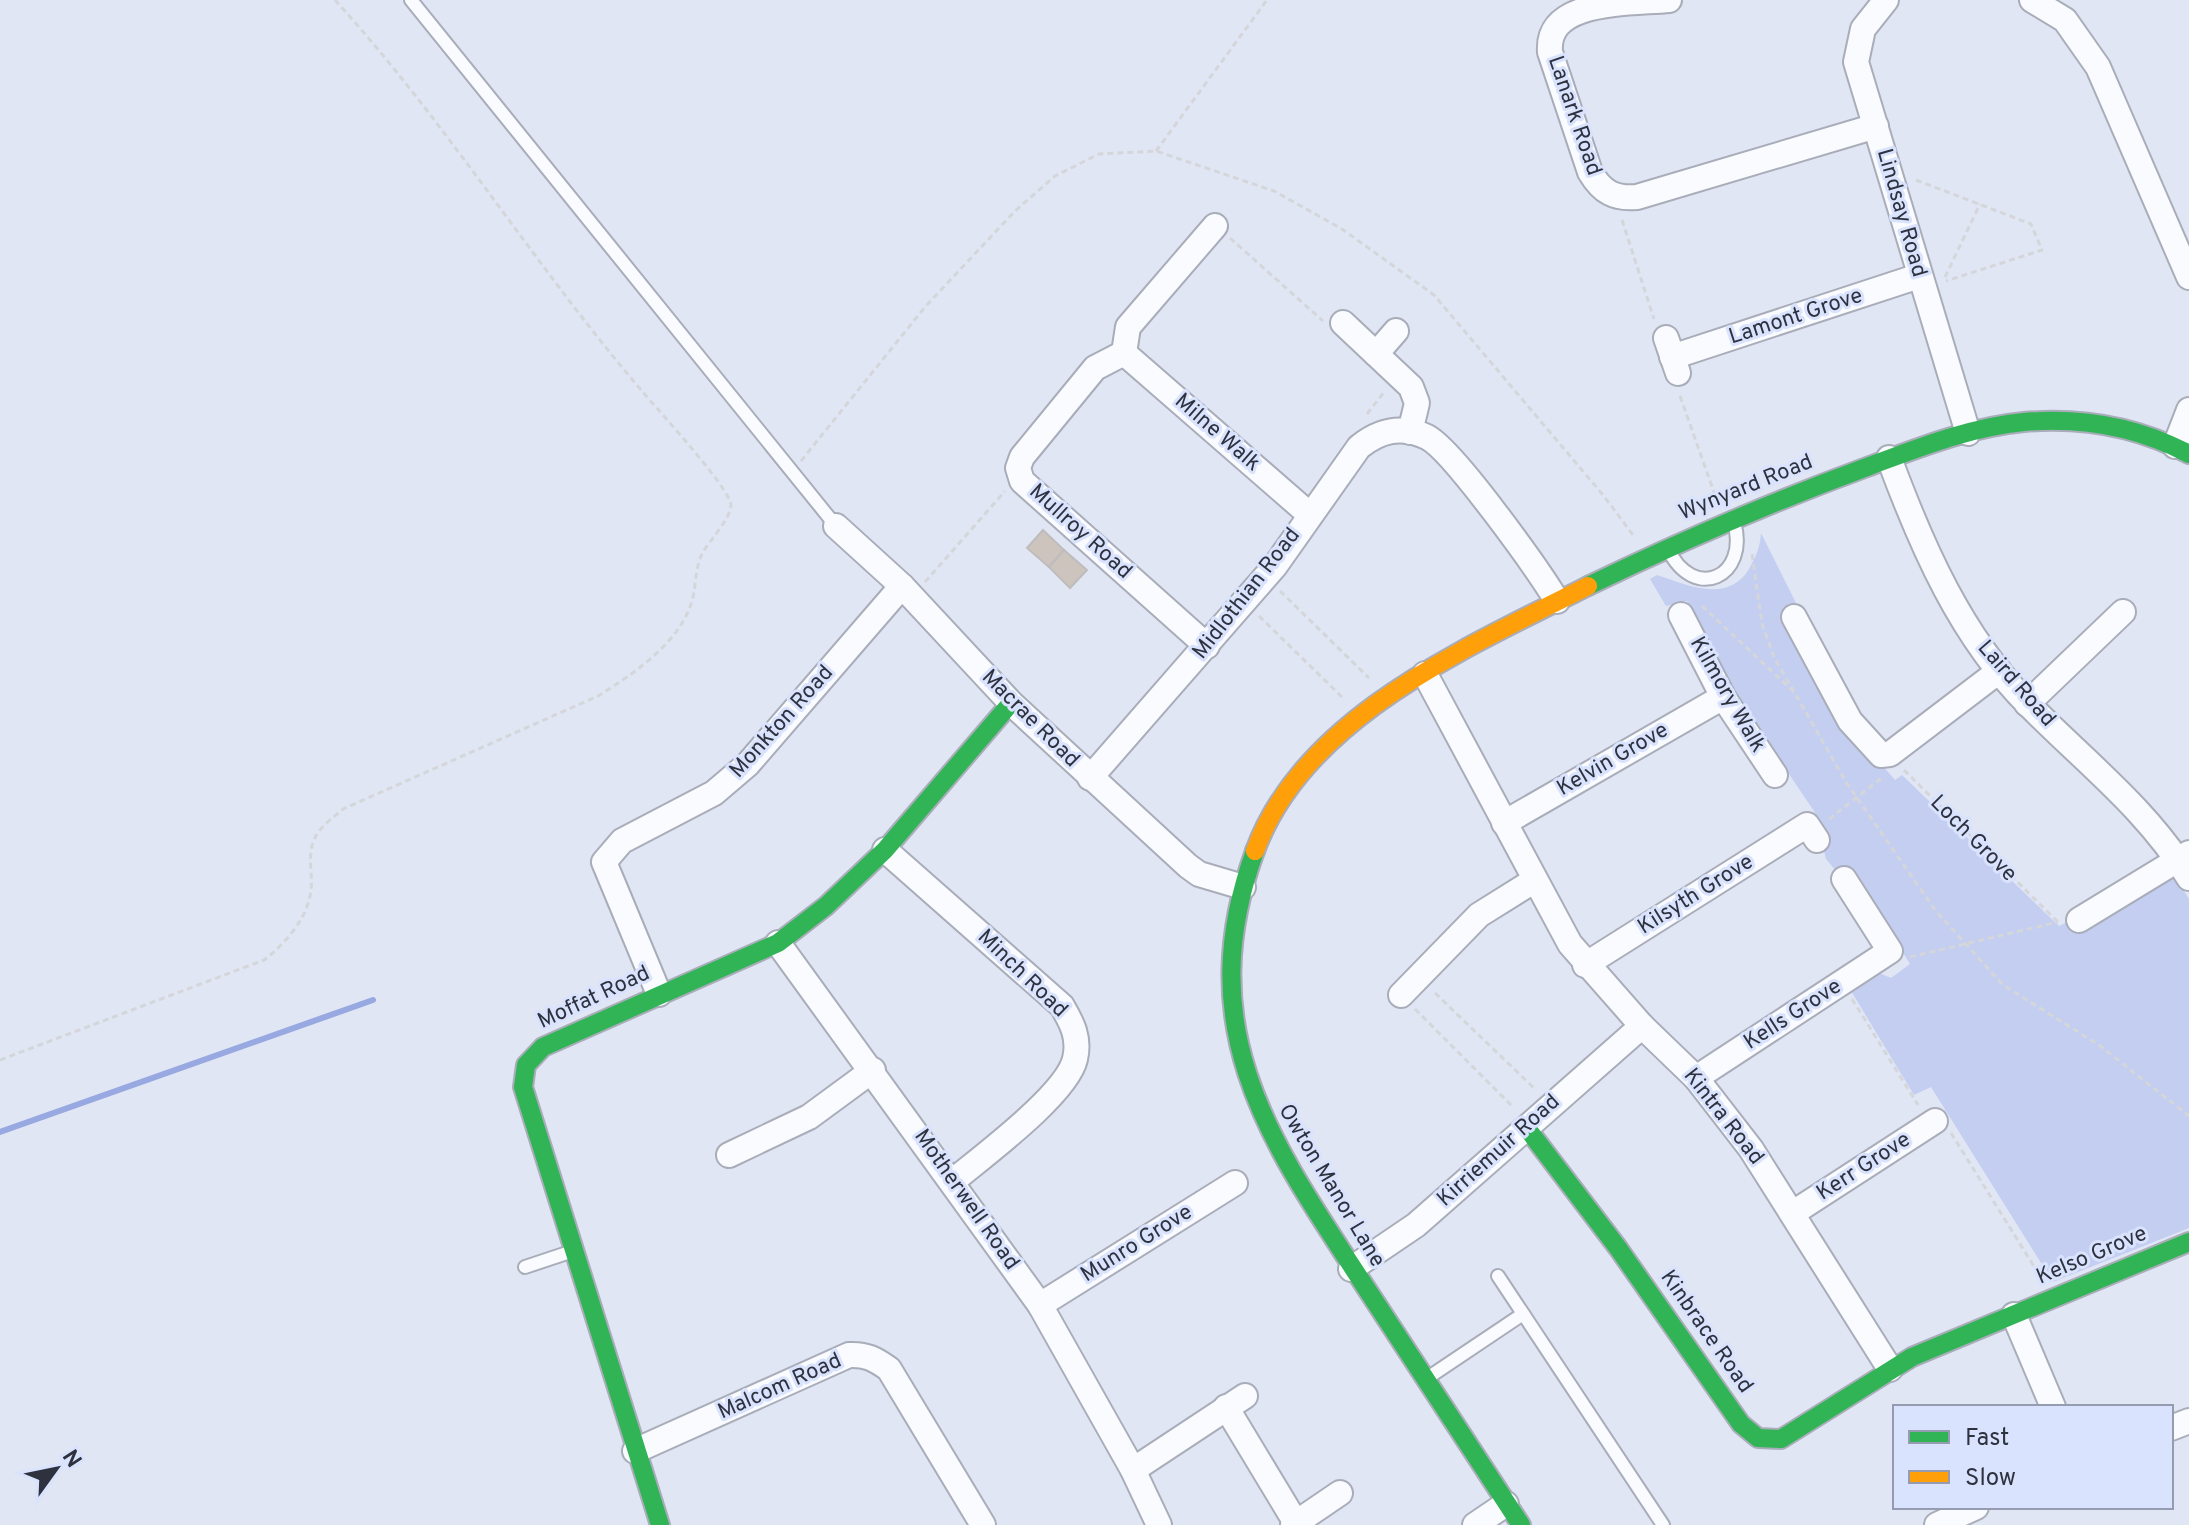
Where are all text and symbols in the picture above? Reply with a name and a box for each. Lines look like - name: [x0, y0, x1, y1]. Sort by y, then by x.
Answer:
- street label: Lanark Road: [1541, 53, 1607, 179]
- street label: Lindsay Road: [1870, 146, 1932, 280]
- street label: Lamont Grove: [1726, 283, 1866, 351]
- street label: Milne Walk: [1168, 388, 1266, 478]
- street label: Wynyard Road: [1675, 449, 1817, 527]
- street label: Mullroy Road: [1023, 479, 1137, 585]
- street label: Midlothian Road: [1187, 523, 1307, 665]
- street label: Kilmory Walk: [1683, 632, 1771, 758]
- street label: Laird Road: [1971, 635, 2061, 733]
- street label: Monkton Road: [724, 660, 840, 784]
- street label: Macrae Road: [975, 664, 1085, 774]
- street label: Kelvin Grove: [1552, 717, 1674, 803]
- street label: Loch Grove: [1924, 790, 2022, 888]
- street label: Kilsyth Grove: [1633, 849, 1759, 941]
- street label: Minch Road: [971, 924, 1073, 1024]
- street label: Moffat Road: [534, 960, 654, 1036]
- street label: Kells Grove: [1739, 973, 1847, 1057]
- street label: Kintra Road: [1677, 1063, 1769, 1171]
- street label: Kirriemuir Road: [1432, 1089, 1566, 1213]
- street label: Owton Manor Lane: [1272, 1099, 1390, 1273]
- street label: Motherwell Road: [907, 1124, 1025, 1276]
- street label: Kerr Grove: [1812, 1127, 1916, 1207]
- street label: Munro Grove: [1076, 1199, 1198, 1289]
- street label: Kelso Grove: [2033, 1221, 2151, 1291]
- street label: Kinbrace Road: [1654, 1265, 1758, 1399]
- street label: Malcom Road: [714, 1348, 846, 1426]
- legend: [1893, 1405, 2173, 1509]
- text: Fast: [1965, 1424, 2009, 1454]
- north arrow: [16, 1429, 96, 1509]
- text: N: [55, 1445, 86, 1473]
- text: Slow: [1965, 1464, 2016, 1494]

